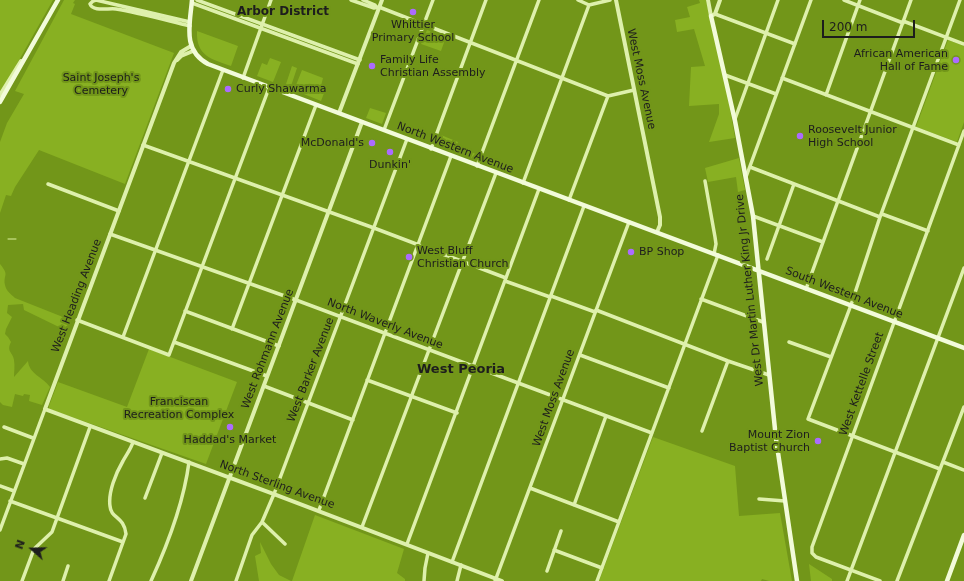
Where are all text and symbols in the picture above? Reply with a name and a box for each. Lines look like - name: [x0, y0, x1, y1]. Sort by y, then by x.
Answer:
- district label: Arbor District: [237, 5, 329, 19]
- marker: Whittier Primary School: [408, 7, 418, 17]
- scale bar: [824, 12, 917, 38]
- place label: Whittier Primary School: [372, 18, 454, 44]
- text: 200 m: [829, 20, 867, 34]
- street label: West Moss Avenue: [624, 27, 658, 131]
- place label: African American Hall of Fame: [854, 47, 948, 73]
- place label: Family Life Christian Assembly: [380, 53, 486, 79]
- marker: African American Hall of Fame: [951, 55, 961, 65]
- marker: Family Life Christian Assembly: [367, 61, 377, 71]
- park label: Saint Joseph's Cemetery: [63, 71, 139, 97]
- place label: Curly Shawarma: [236, 82, 326, 96]
- marker: Curly Shawarma: [223, 84, 233, 94]
- street label: North Western Avenue: [395, 120, 515, 176]
- place label: Roosevelt Junior High School: [808, 123, 897, 149]
- marker: Roosevelt Junior High School: [795, 131, 805, 141]
- place label: McDonald's: [301, 136, 364, 150]
- marker: McDonald's: [367, 138, 377, 148]
- marker: Dunkin': [385, 147, 395, 157]
- place label: Dunkin': [369, 158, 411, 172]
- street label: West Dr Martin Luther King Jr Drive: [733, 193, 767, 387]
- street label: West Heading Avenue: [49, 237, 105, 355]
- place label: West Bluff Christian Church: [417, 244, 508, 270]
- place label: BP Shop: [639, 245, 684, 259]
- marker: BP Shop: [626, 247, 636, 257]
- marker: West Bluff Christian Church: [404, 252, 414, 262]
- street label: South Western Avenue: [783, 264, 905, 322]
- street label: West Rohmann Avenue: [239, 287, 297, 411]
- street label: North Waverly Avenue: [325, 296, 445, 352]
- street label: West Barker Avenue: [285, 316, 337, 424]
- street label: West Kettelle Street: [837, 330, 887, 438]
- street label: West Moss Avenue: [530, 348, 578, 448]
- district label: West Peoria: [417, 362, 505, 378]
- park label: Franciscan Recreation Complex: [124, 395, 234, 421]
- marker: Haddad's Market: [225, 422, 235, 432]
- place label: Mount Zion Baptist Church: [729, 428, 810, 454]
- place label: Haddad's Market: [184, 433, 276, 447]
- marker: Mount Zion Baptist Church: [813, 436, 823, 446]
- street label: North Sterling Avenue: [218, 458, 336, 512]
- north arrow: [12, 529, 52, 569]
- text: N: [13, 538, 28, 551]

